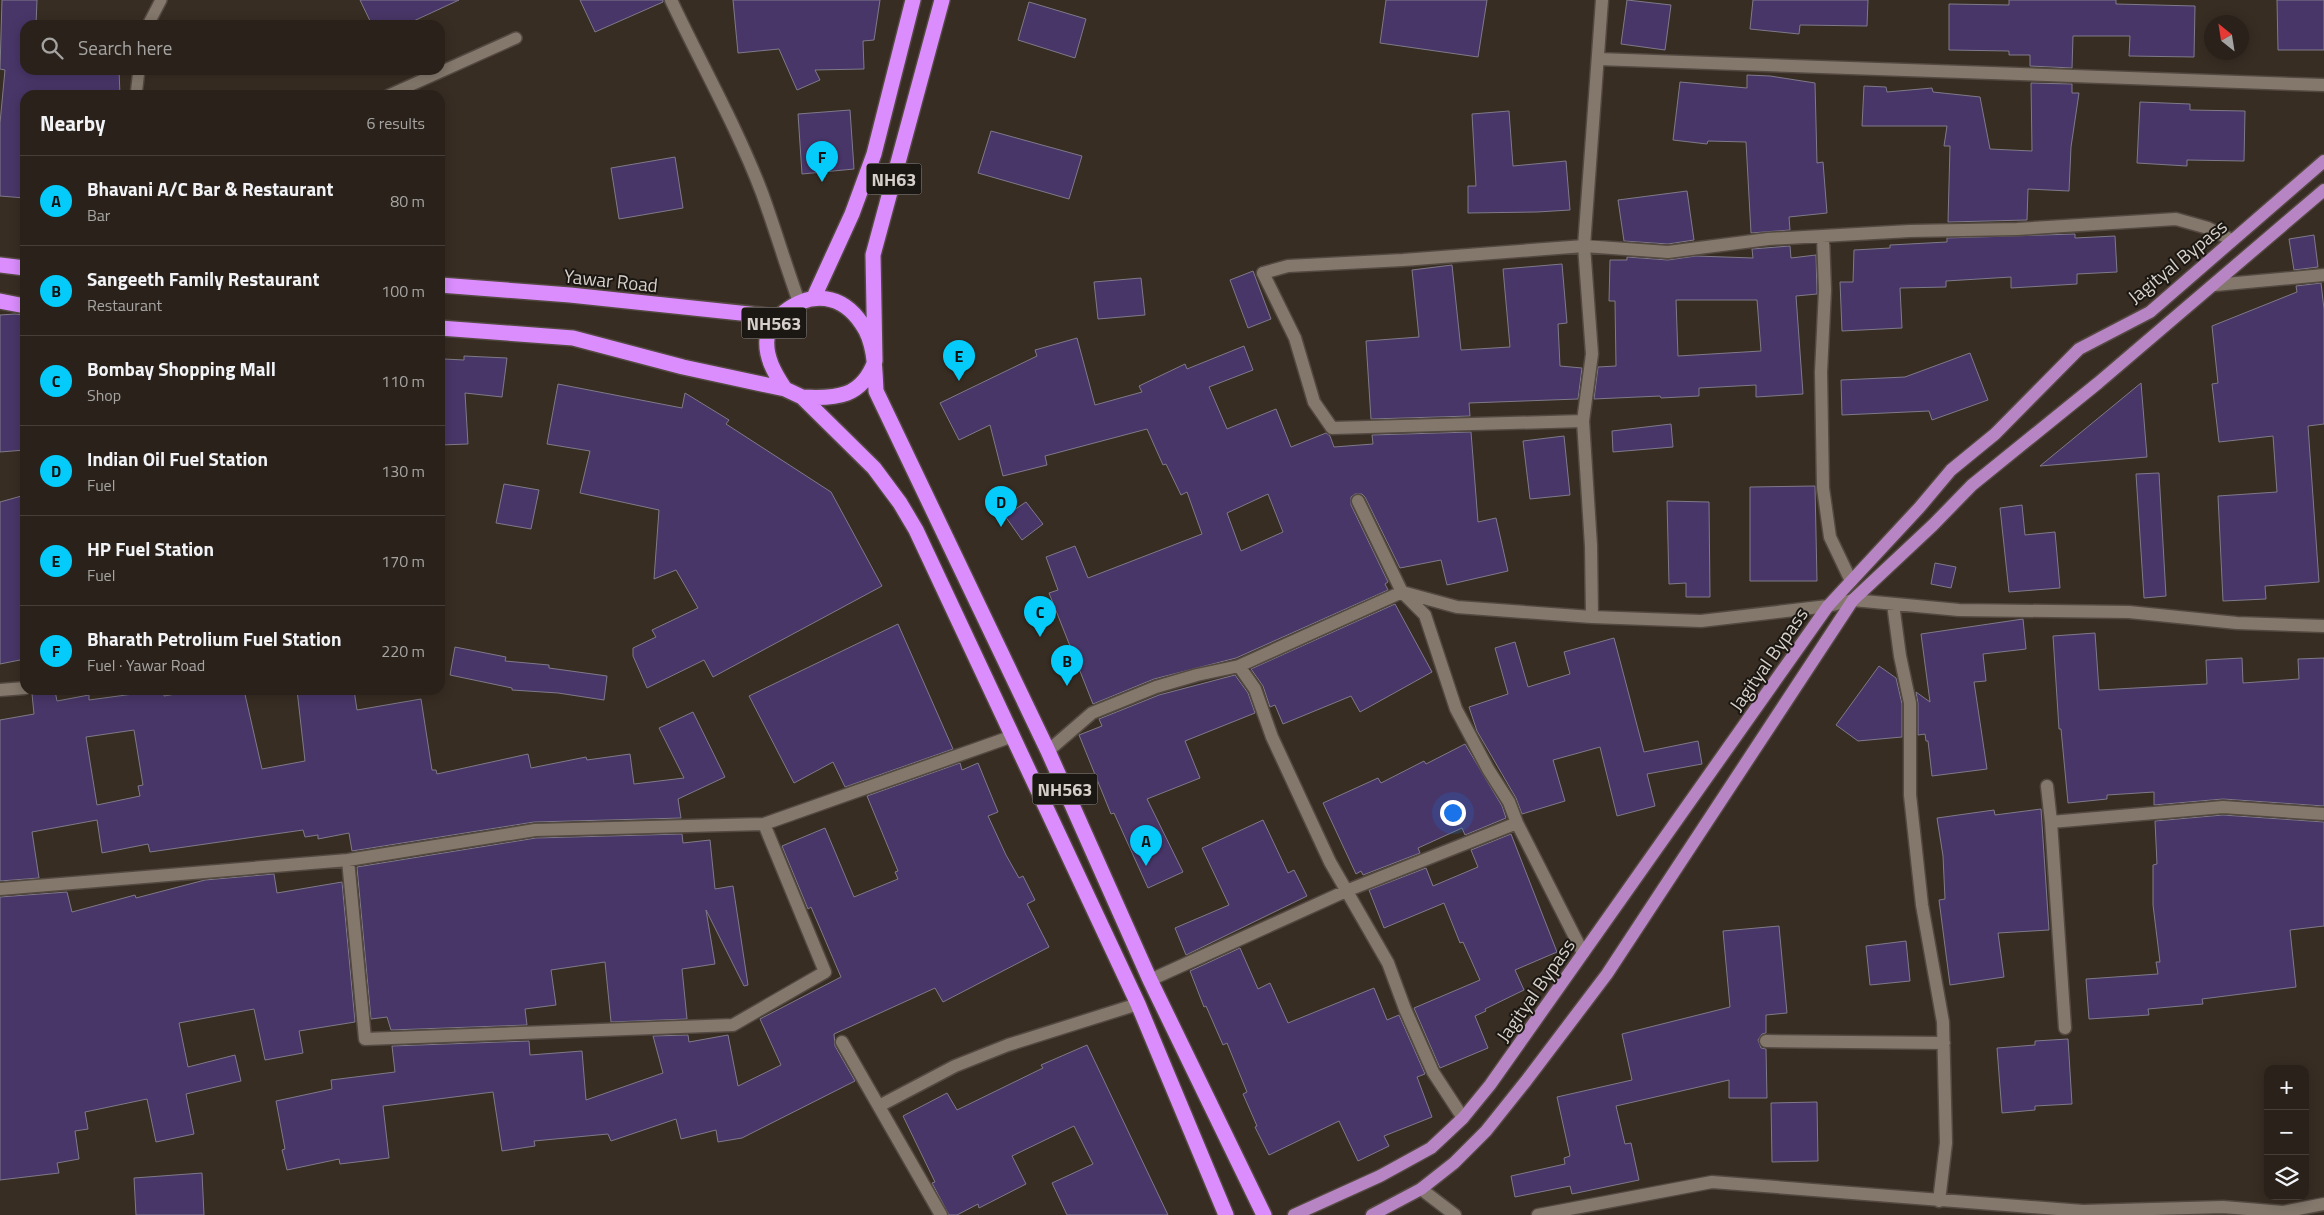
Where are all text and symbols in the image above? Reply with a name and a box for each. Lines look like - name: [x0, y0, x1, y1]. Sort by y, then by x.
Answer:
- north arrow: [2204, 15, 2249, 60]
- search box: [20, 20, 445, 75]
- text: Search here: [78, 33, 172, 62]
- icon: search: [38, 34, 66, 62]
- text: Nearby: [40, 107, 105, 139]
- text: 6 results: [366, 111, 425, 135]
- pin: F: [806, 141, 838, 182]
- road number: NH63: [866, 163, 922, 194]
- text: Bhavani A/C Bar & Restaurant: [87, 174, 334, 203]
- text: A: [51, 189, 61, 213]
- text: 80 m: [390, 189, 425, 213]
- text: Bar: [87, 203, 110, 227]
- street label: Jagityal Bypass: [2121, 212, 2233, 310]
- street label: Yawar Road: [563, 261, 659, 299]
- text: Sangeeth Family Restaurant: [87, 264, 319, 293]
- text: B: [51, 279, 61, 303]
- text: 100 m: [381, 279, 425, 303]
- text: Restaurant: [87, 293, 162, 317]
- road number: NH563: [742, 307, 806, 338]
- pin: E: [943, 340, 975, 381]
- text: Bombay Shopping Mall: [87, 354, 276, 383]
- text: C: [52, 369, 60, 393]
- text: 110 m: [381, 369, 425, 393]
- text: Shop: [87, 383, 121, 407]
- text: Indian Oil Fuel Station: [87, 444, 268, 473]
- text: D: [51, 459, 61, 483]
- text: 130 m: [381, 459, 425, 483]
- text: Fuel: [87, 473, 115, 497]
- pin: D: [985, 486, 1017, 527]
- text: HP Fuel Station: [87, 534, 214, 563]
- text: E: [52, 549, 60, 573]
- text: 170 m: [381, 549, 425, 573]
- text: Fuel: [87, 563, 115, 587]
- pin: C: [1024, 596, 1056, 637]
- street label: Jagityal Bypass: [1722, 601, 1815, 717]
- text: Bharath Petrolium Fuel Station: [87, 624, 341, 653]
- text: F: [52, 639, 60, 663]
- text: 220 m: [381, 639, 425, 663]
- pin: B: [1051, 645, 1083, 686]
- text: Fuel · Yawar Road: [87, 653, 205, 677]
- road number: NH563: [1032, 774, 1098, 804]
- your location: [1440, 800, 1466, 826]
- pin: A: [1130, 825, 1162, 866]
- street label: Jagityal Bypass: [1489, 932, 1582, 1048]
- map controls: [2264, 1065, 2309, 1200]
- button: +: [2264, 1065, 2309, 1110]
- button: −: [2264, 1110, 2309, 1155]
- button: layers: [2264, 1155, 2309, 1200]

